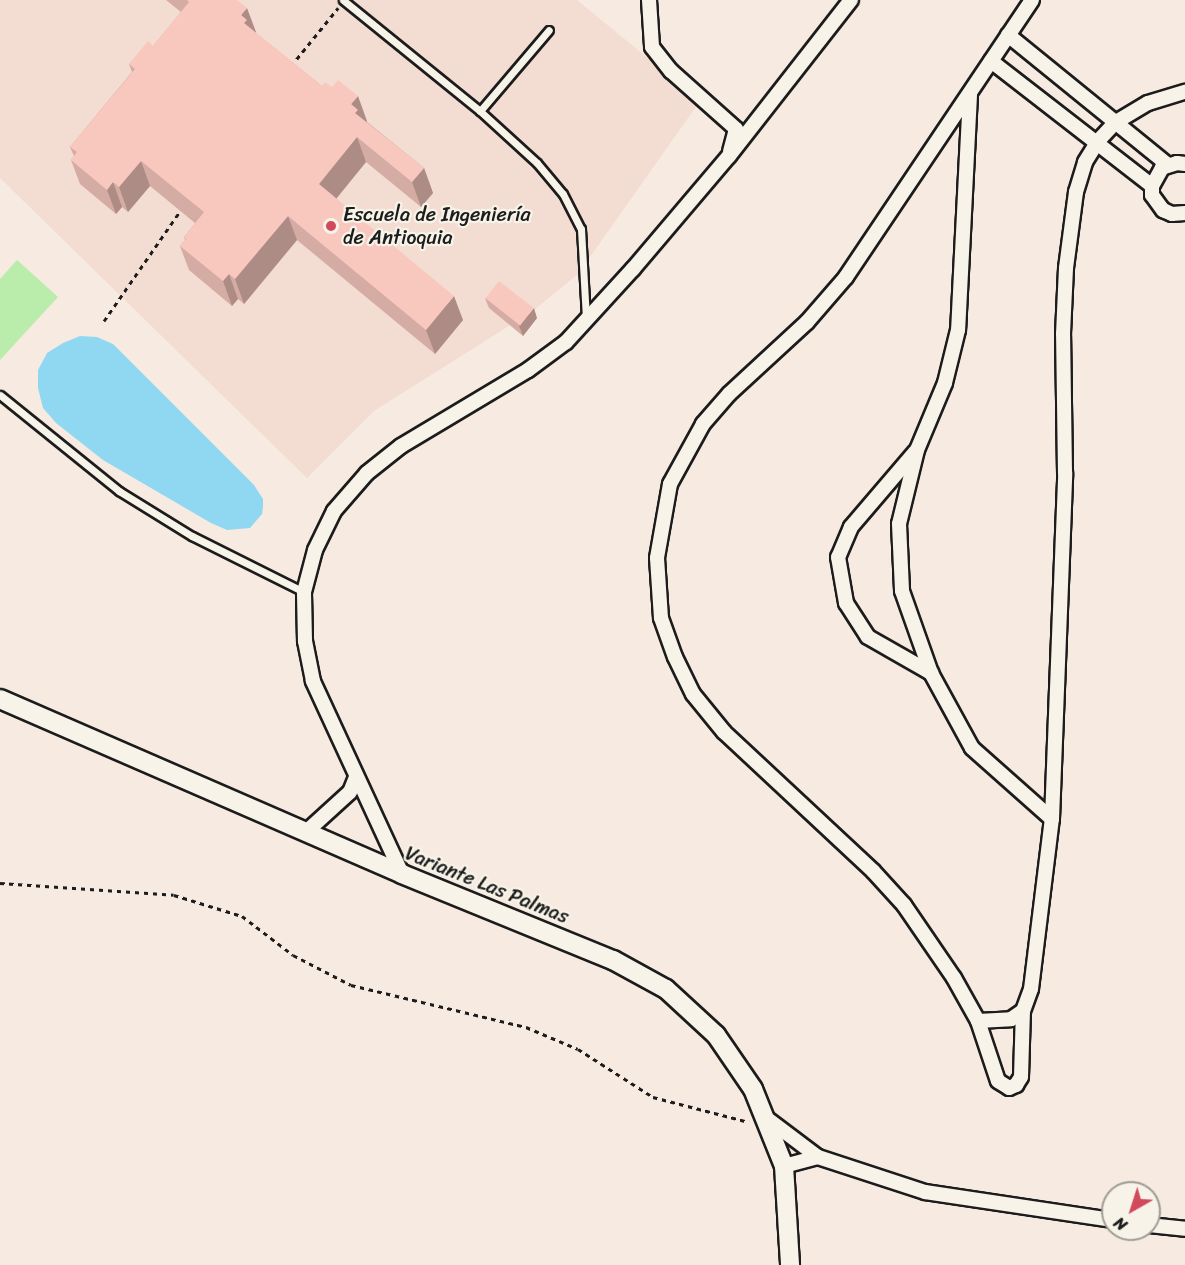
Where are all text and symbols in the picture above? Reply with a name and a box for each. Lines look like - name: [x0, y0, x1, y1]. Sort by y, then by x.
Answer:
- place label: Escuela de Ingeniería de Antioquia: [343, 202, 530, 249]
- marker: Escuela de Ingeniería de Antioquia: [324, 219, 338, 233]
- street label: Variante Las Palmas: [402, 841, 572, 929]
- north arrow: [1101, 1181, 1161, 1241]
- text: N: [1107, 1209, 1134, 1239]

